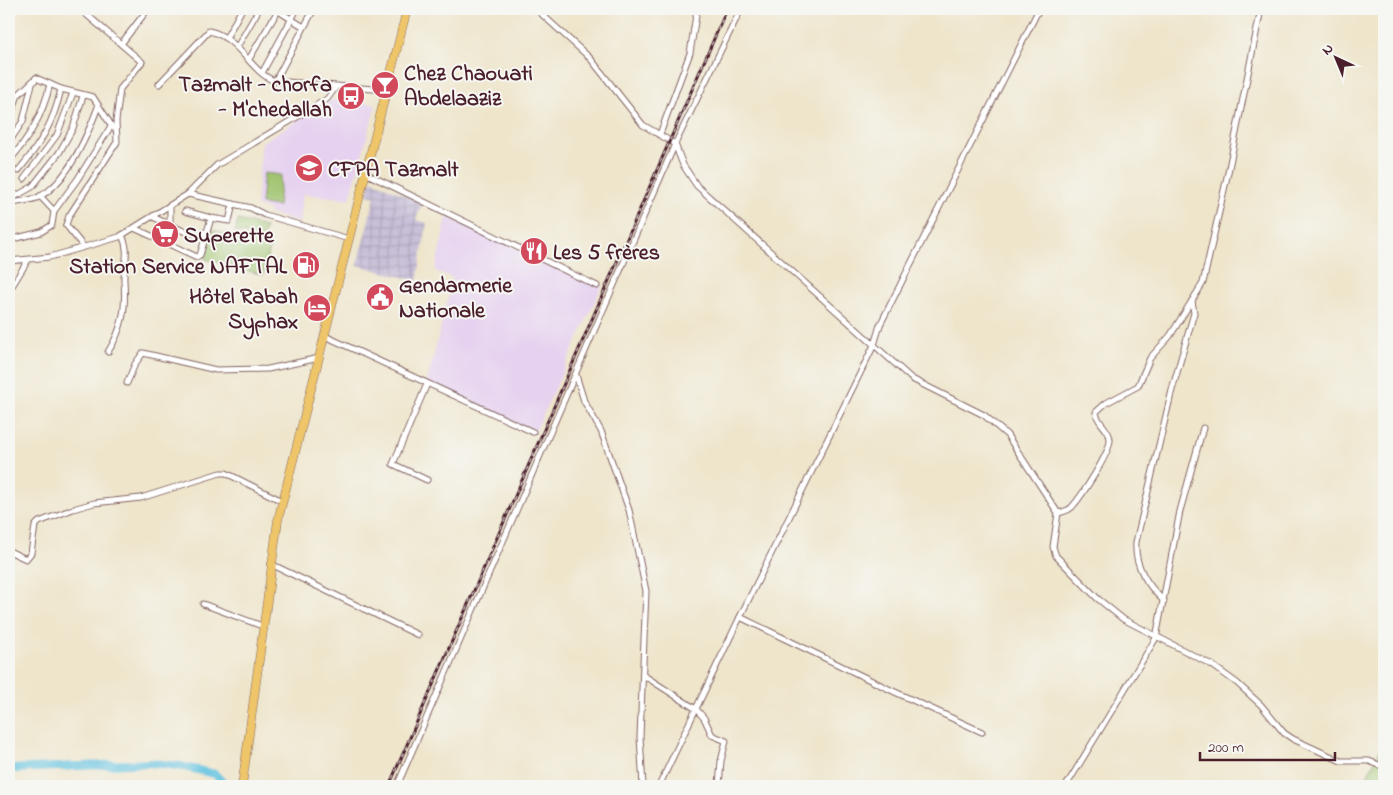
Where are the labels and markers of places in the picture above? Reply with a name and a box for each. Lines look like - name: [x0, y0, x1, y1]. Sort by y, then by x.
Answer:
- place label: Chez Chaouati Abdelaaziz: [404, 59, 533, 116]
- place label: Tazmalt - chorfa - M'chedallah: [178, 70, 332, 127]
- bar icon: Chez Chaouati Abdelaaziz: [370, 70, 400, 100]
- bus stop icon: Tazmalt - chorfa - M'chedallah: [336, 81, 366, 111]
- school or university icon: CFPA Tazmalt: [294, 153, 324, 183]
- place label: CFPA Tazmalt: [328, 155, 459, 187]
- supermarket icon: Superette: [150, 219, 180, 249]
- place label: Superette: [184, 221, 275, 253]
- restaurant icon: Les 5 frères: [519, 236, 549, 266]
- place label: Les 5 frères: [553, 238, 660, 270]
- fuel station icon: Station Service NAFTAL: [291, 250, 321, 280]
- place label: Station Service NAFTAL: [69, 252, 288, 284]
- place label: Gendarmerie Nationale: [399, 271, 513, 328]
- place label: Hôtel Rabah Syphax: [189, 282, 298, 340]
- public building icon: Gendarmerie Nationale: [365, 282, 395, 312]
- hotel icon: Hôtel Rabah Syphax: [302, 293, 332, 323]

